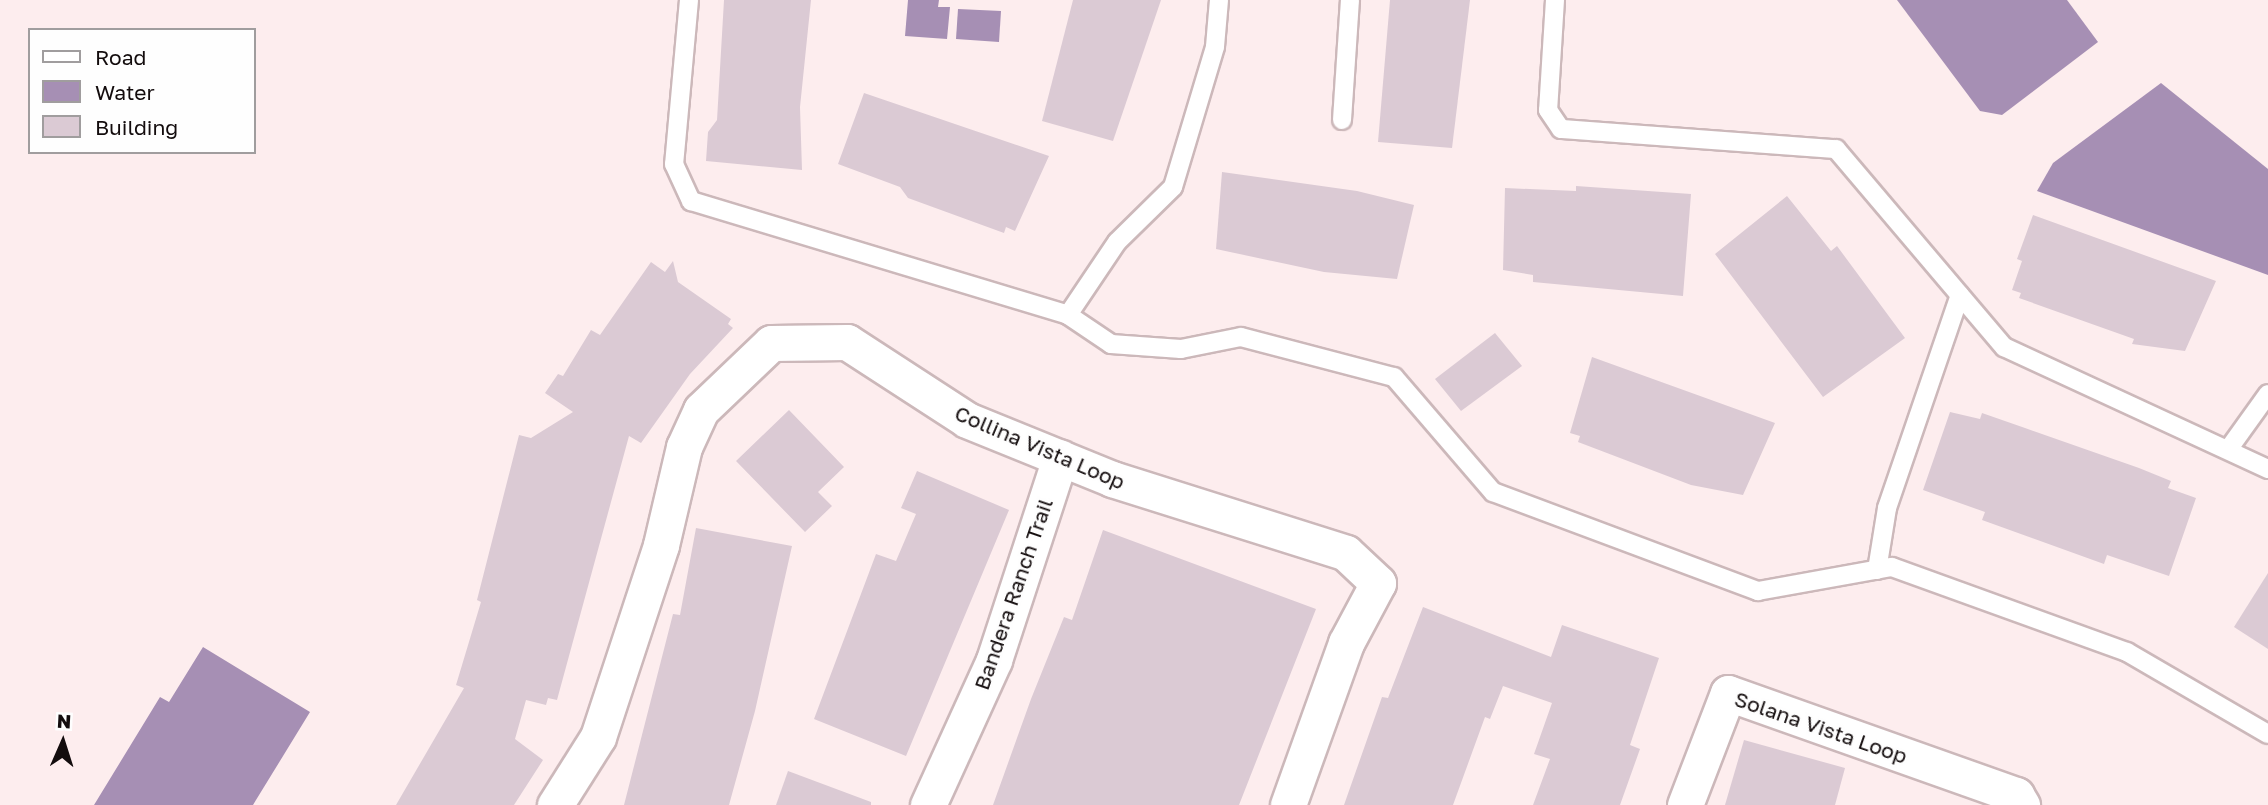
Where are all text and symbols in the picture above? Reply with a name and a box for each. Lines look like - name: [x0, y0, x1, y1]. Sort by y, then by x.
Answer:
- legend: [28, 28, 256, 154]
- text: Road: [95, 44, 146, 70]
- text: Water: [95, 79, 155, 105]
- text: Building: [95, 114, 178, 140]
- street label: Collina Vista Loop: [951, 400, 1129, 494]
- street label: Bandera Ranch Trail: [968, 495, 1058, 693]
- street label: Solana Vista Loop: [1731, 686, 1911, 768]
- north arrow: [28, 707, 98, 777]
- text: N: [56, 709, 72, 732]

